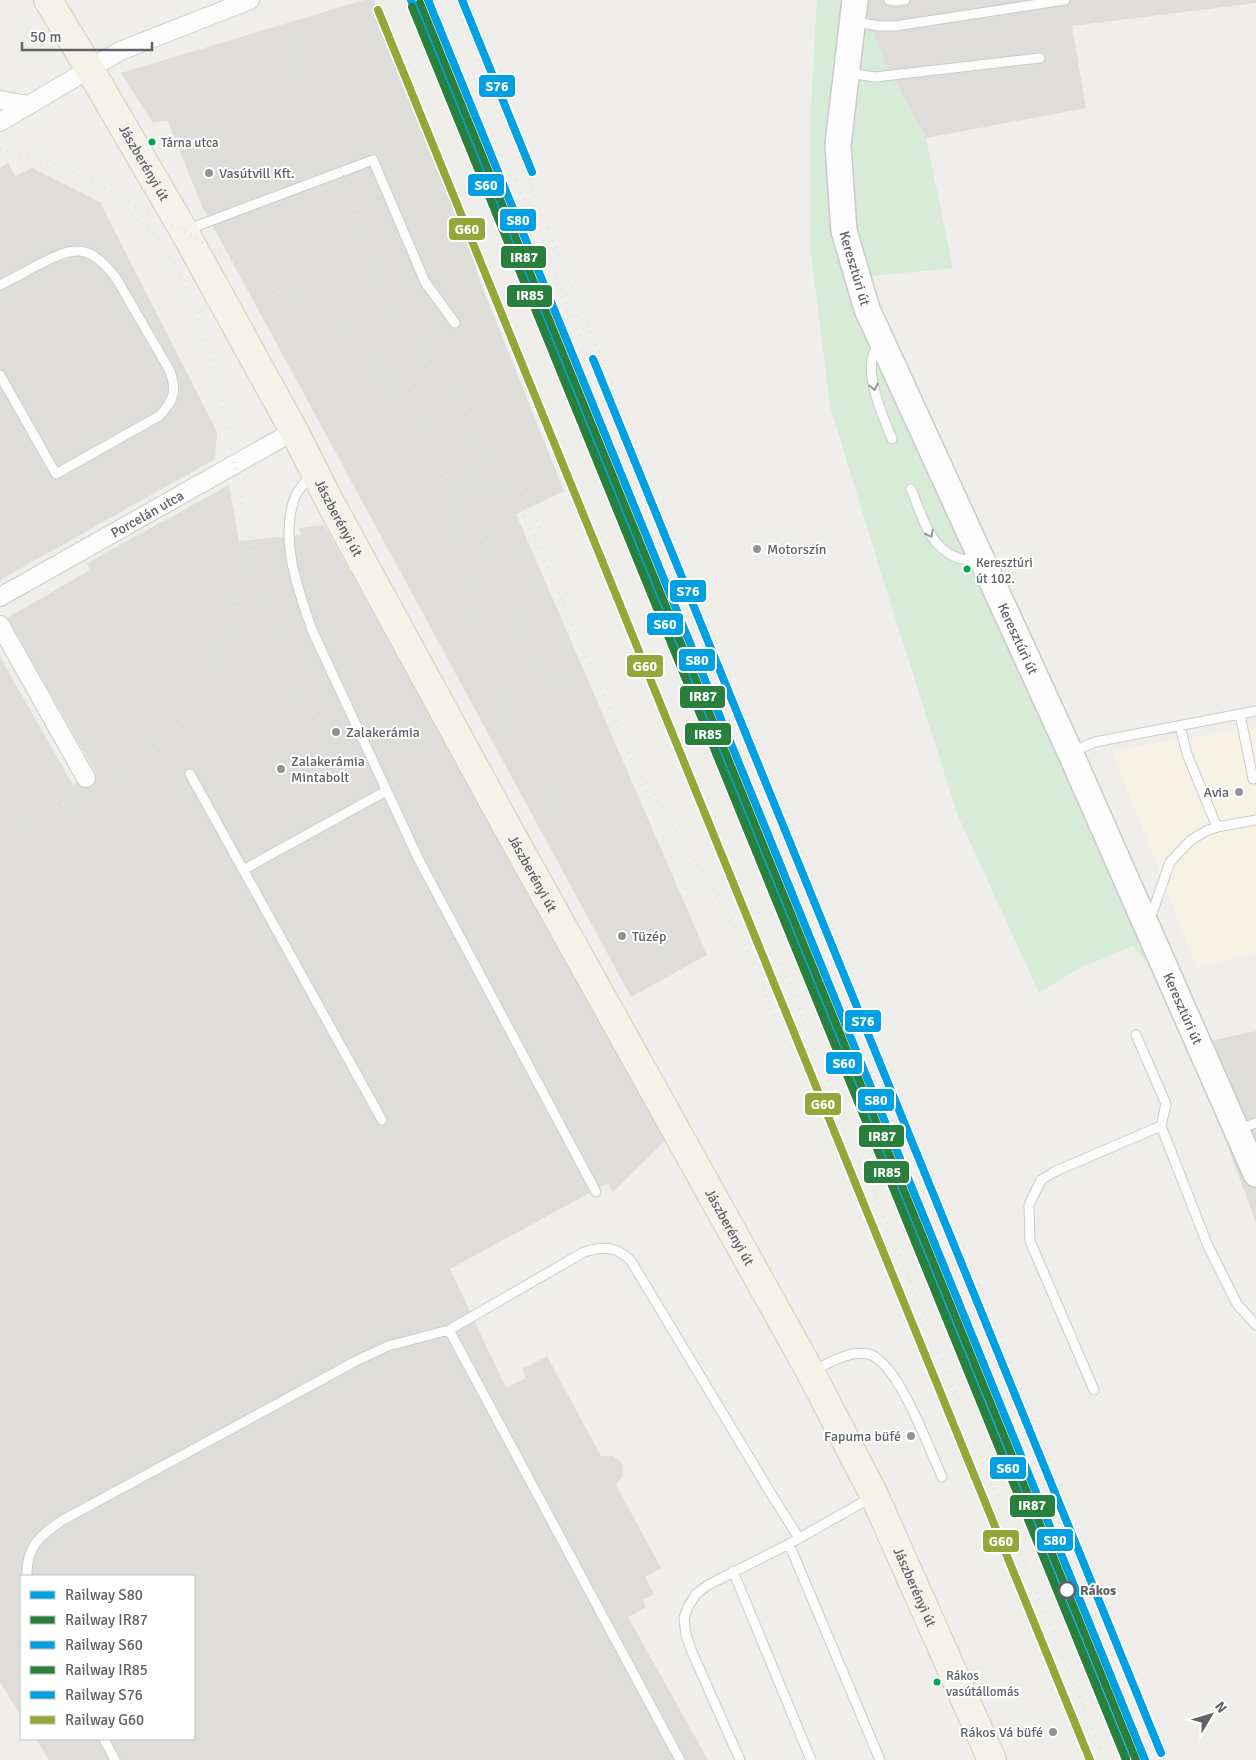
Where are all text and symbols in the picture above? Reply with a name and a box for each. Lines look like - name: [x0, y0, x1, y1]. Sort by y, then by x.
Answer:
- scale bar: [22, 20, 152, 52]
- text: 50 m: [30, 28, 61, 46]
- line badge: S76: [478, 74, 516, 98]
- text: S76: [486, 78, 509, 95]
- street label: Jászberényi út: [115, 122, 173, 204]
- place label: Tárna utca: [161, 135, 219, 151]
- marker: Tárna utca: [147, 137, 157, 147]
- place label: Vasútvill Kft.: [219, 165, 295, 182]
- marker: Vasútvill Kft.: [203, 167, 215, 179]
- line badge: S60: [467, 173, 505, 197]
- text: S60: [475, 177, 498, 194]
- line badge: S80: [499, 208, 537, 232]
- text: S80: [507, 212, 530, 229]
- line badge: G60: [448, 217, 486, 241]
- text: G60: [455, 221, 480, 238]
- street label: Keresztúri út: [835, 229, 874, 308]
- line badge: IR87: [500, 245, 547, 269]
- text: IR87: [510, 249, 539, 266]
- line badge: IR85: [506, 284, 553, 308]
- text: IR85: [516, 287, 544, 304]
- one-way arrow: [868, 382, 879, 391]
- street label: Jászberényi út: [311, 476, 366, 560]
- street label: Porcelán utca: [108, 487, 187, 542]
- one-way arrow: [924, 528, 934, 537]
- place label: Motorszín: [767, 541, 826, 558]
- marker: Motorszín: [751, 543, 763, 555]
- place label: Keresztúri út 102.: [976, 555, 1033, 587]
- marker: Keresztúri út 102.: [962, 564, 972, 574]
- line badge: S76: [669, 579, 707, 603]
- text: S76: [677, 583, 700, 600]
- street label: Keresztúri út: [994, 600, 1041, 677]
- line badge: S60: [646, 612, 684, 636]
- text: S60: [654, 616, 677, 633]
- line badge: S80: [678, 648, 716, 672]
- text: S80: [686, 652, 709, 669]
- line badge: G60: [626, 654, 664, 678]
- text: G60: [633, 658, 658, 675]
- line badge: IR87: [679, 685, 726, 709]
- text: IR87: [689, 688, 718, 705]
- line badge: IR85: [684, 722, 732, 746]
- place label: Zalakerámia: [346, 724, 420, 741]
- marker: Zalakerámia: [330, 726, 342, 738]
- text: IR85: [694, 726, 722, 743]
- place label: Zalakerámia Mintabolt: [291, 753, 365, 786]
- marker: Zalakerámia Mintabolt: [275, 763, 287, 775]
- place label: Avia: [1204, 784, 1229, 801]
- marker: Avia: [1233, 786, 1245, 798]
- street label: Jászberényi út: [504, 832, 561, 915]
- place label: Tüzép: [632, 928, 666, 945]
- marker: Tüzép: [616, 930, 628, 942]
- street label: Keresztúri út: [1159, 970, 1206, 1047]
- line badge: S76: [844, 1009, 882, 1033]
- text: S76: [852, 1013, 875, 1030]
- line badge: S60: [825, 1051, 863, 1075]
- text: S60: [833, 1055, 856, 1072]
- line badge: S80: [857, 1088, 895, 1112]
- line badge: G60: [804, 1092, 842, 1116]
- text: S80: [865, 1092, 888, 1109]
- text: G60: [811, 1096, 836, 1113]
- line badge: IR87: [858, 1124, 905, 1148]
- text: IR87: [868, 1128, 897, 1145]
- line badge: IR85: [863, 1160, 910, 1184]
- text: IR85: [873, 1164, 901, 1181]
- street label: Jászberényi út: [701, 1186, 758, 1269]
- place label: Fapuma büfé: [824, 1428, 901, 1445]
- marker: Fapuma büfé: [905, 1430, 917, 1442]
- line badge: S60: [989, 1456, 1027, 1480]
- text: S60: [997, 1460, 1020, 1477]
- line badge: IR87: [1009, 1494, 1056, 1518]
- text: IR87: [1018, 1497, 1047, 1514]
- line badge: S80: [1036, 1528, 1074, 1552]
- line badge: G60: [982, 1529, 1020, 1553]
- text: S80: [1044, 1532, 1067, 1549]
- text: G60: [989, 1533, 1014, 1550]
- street label: Jászberényi út: [889, 1545, 940, 1630]
- legend: [20, 1575, 195, 1740]
- marker: Rákos: [1058, 1581, 1076, 1599]
- place label: Rákos: [1080, 1582, 1116, 1599]
- text: Railway S80: [65, 1586, 143, 1604]
- text: Railway IR87: [65, 1611, 148, 1629]
- text: Railway S60: [65, 1636, 143, 1654]
- text: Railway IR85: [65, 1661, 148, 1679]
- place label: Rákos vasútállomás: [946, 1668, 1019, 1700]
- marker: Rákos vasútállomás: [932, 1677, 942, 1687]
- text: Railway S76: [65, 1686, 143, 1704]
- north arrow: [1186, 1690, 1236, 1740]
- text: N: [1211, 1698, 1231, 1716]
- text: Railway G60: [65, 1711, 144, 1729]
- place label: Rákos Vá büfé: [960, 1724, 1043, 1741]
- marker: Rákos Vá büfé: [1047, 1726, 1059, 1738]

